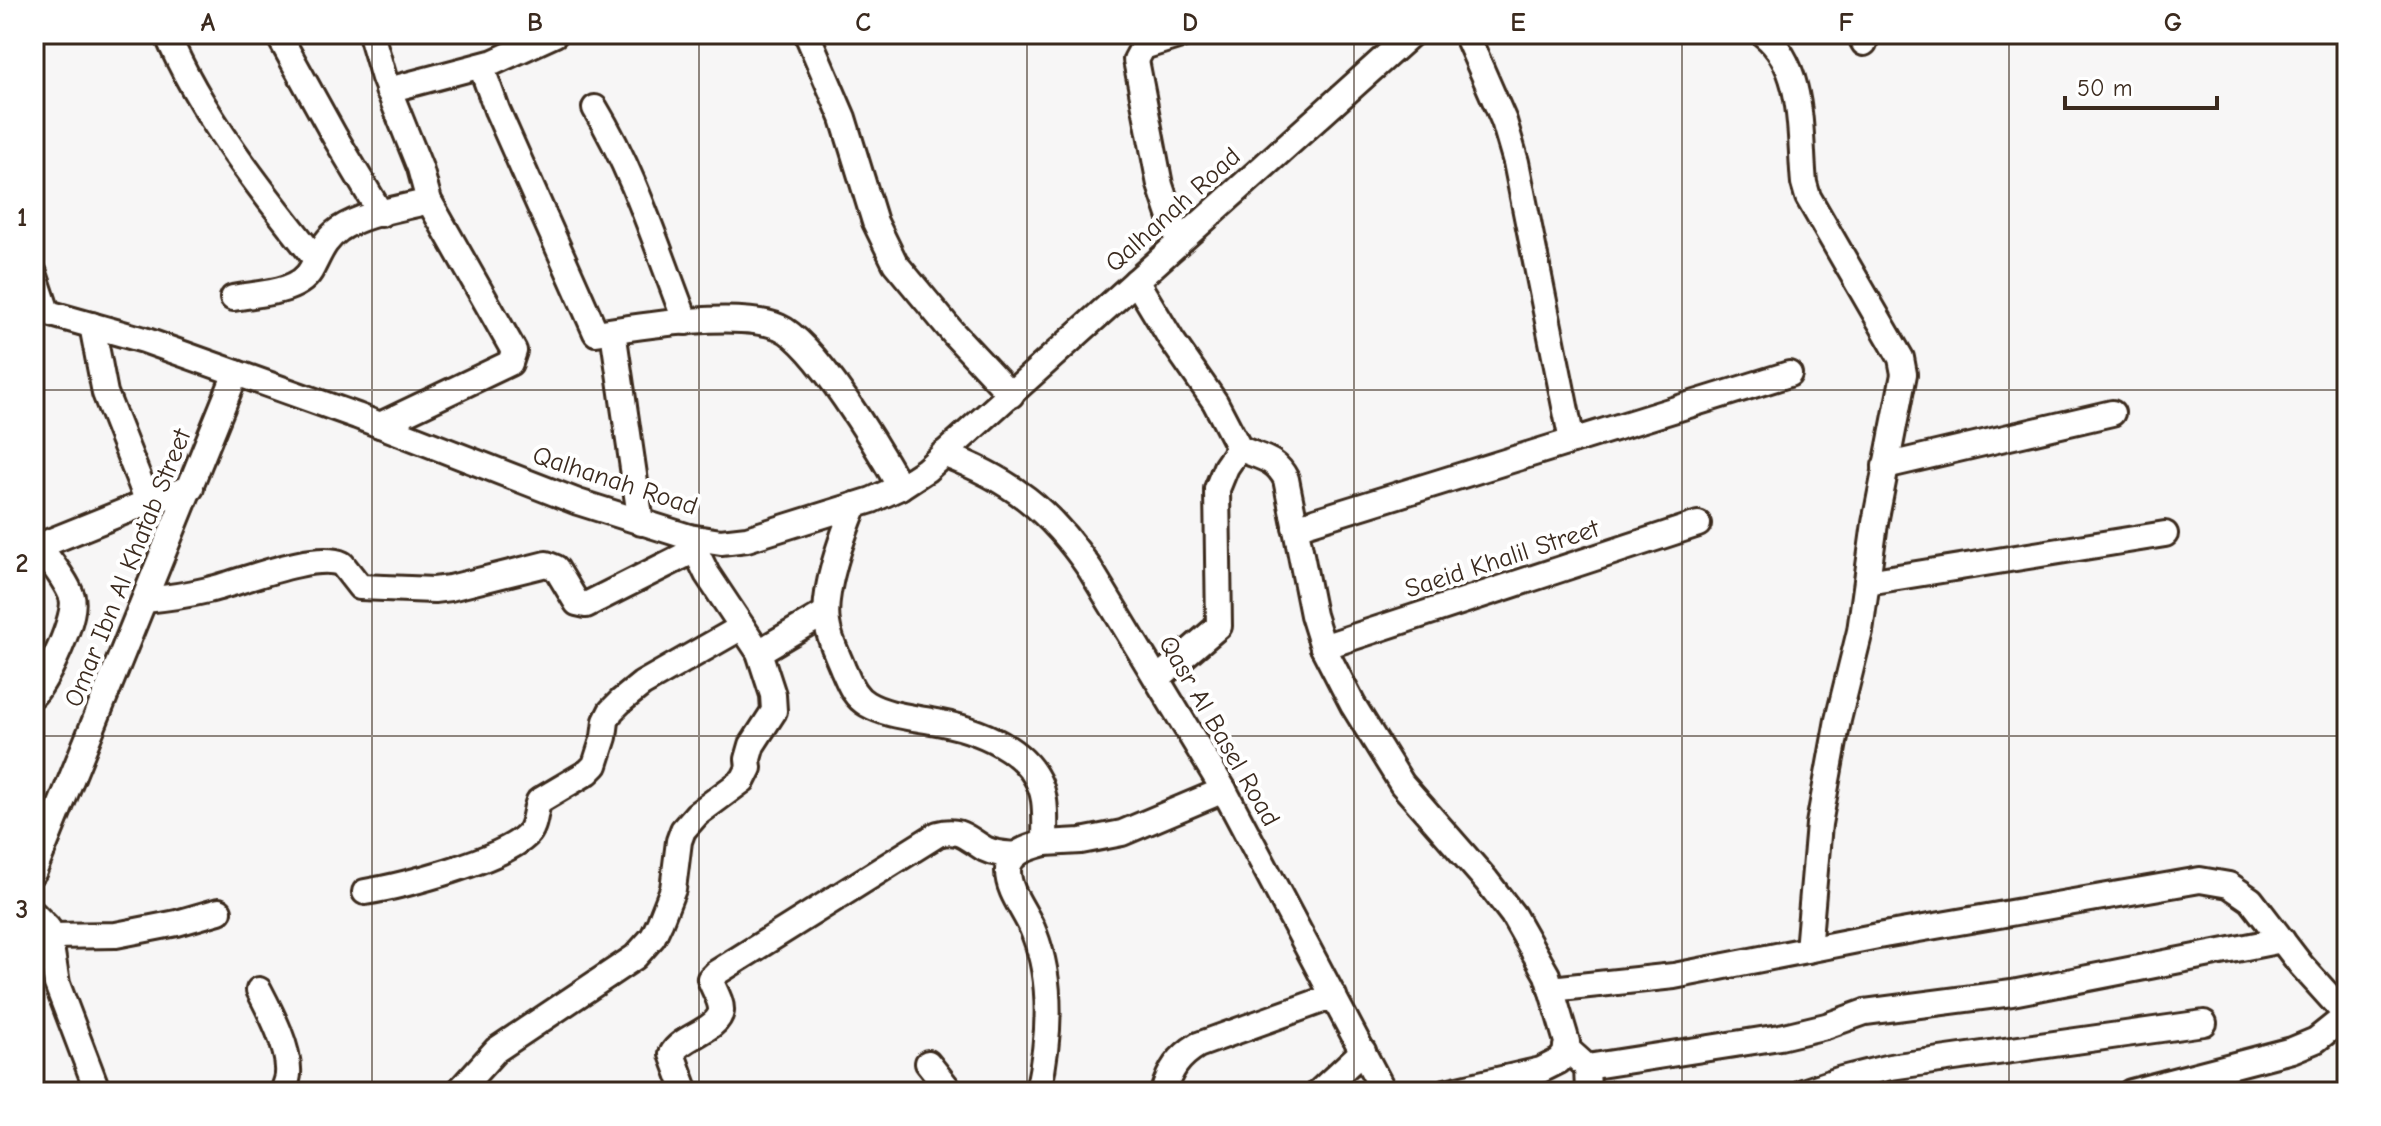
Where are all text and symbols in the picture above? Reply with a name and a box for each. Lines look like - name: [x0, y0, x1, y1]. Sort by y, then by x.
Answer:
- text: A: [201, 8, 216, 38]
- text: B: [527, 8, 543, 38]
- text: C: [855, 8, 871, 38]
- text: D: [1182, 8, 1198, 38]
- text: E: [1510, 8, 1526, 38]
- text: F: [1838, 8, 1854, 38]
- text: G: [2164, 8, 2182, 38]
- scale bar: [2065, 60, 2217, 110]
- text: 50 m: [2077, 74, 2133, 102]
- street label: Qalhanah Road: [1099, 142, 1247, 278]
- text: 1: [17, 203, 27, 233]
- street label: Omar Ibn Al Khatab Street: [58, 423, 198, 711]
- street label: Qalhanah Road: [529, 440, 701, 522]
- street label: Saeid Khalil Street: [1401, 513, 1604, 605]
- text: 2: [16, 549, 28, 579]
- street label: Qasr Al Basel Road: [1152, 630, 1286, 832]
- text: 3: [16, 895, 28, 925]

